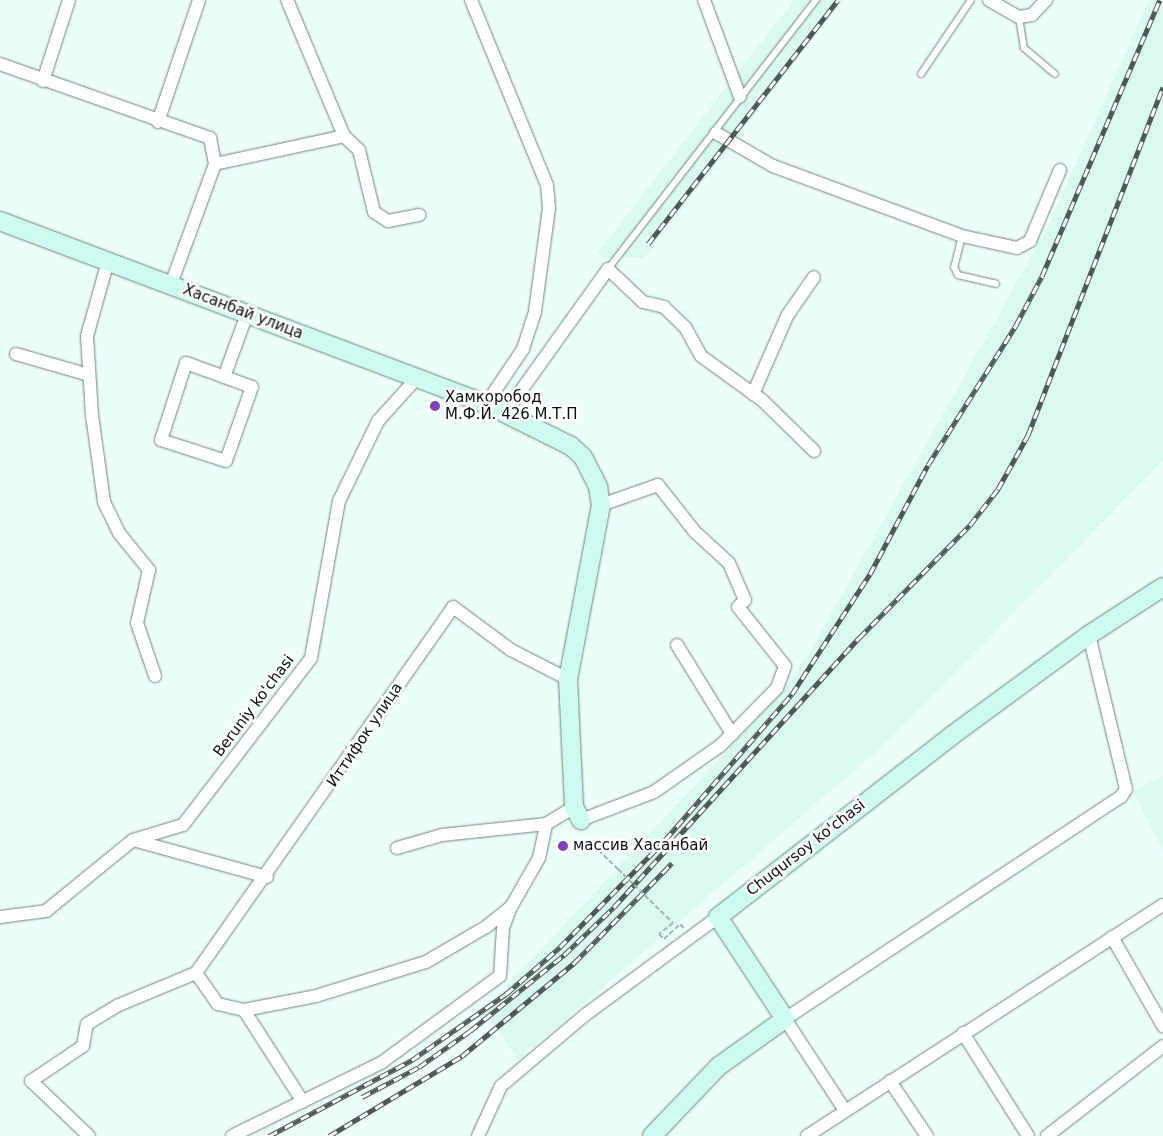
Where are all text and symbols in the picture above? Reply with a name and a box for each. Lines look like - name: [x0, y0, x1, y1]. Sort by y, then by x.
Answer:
- street label: Хасанбай улица: [180, 281, 306, 343]
- place label: Хамкоробод М.Ф.Й. 426 М.Т.П: [445, 388, 577, 423]
- marker: Хамкоробод М.Ф.Й. 426 М.Т.П: [429, 400, 441, 412]
- street label: Beruniy ko'chasi: [210, 652, 298, 760]
- street label: Иттифок улица: [323, 679, 407, 791]
- street label: Chuqursoy ko'chasi: [743, 796, 869, 900]
- place label: массив Хасанбай: [573, 837, 708, 855]
- marker: массив Хасанбай: [557, 840, 569, 852]

